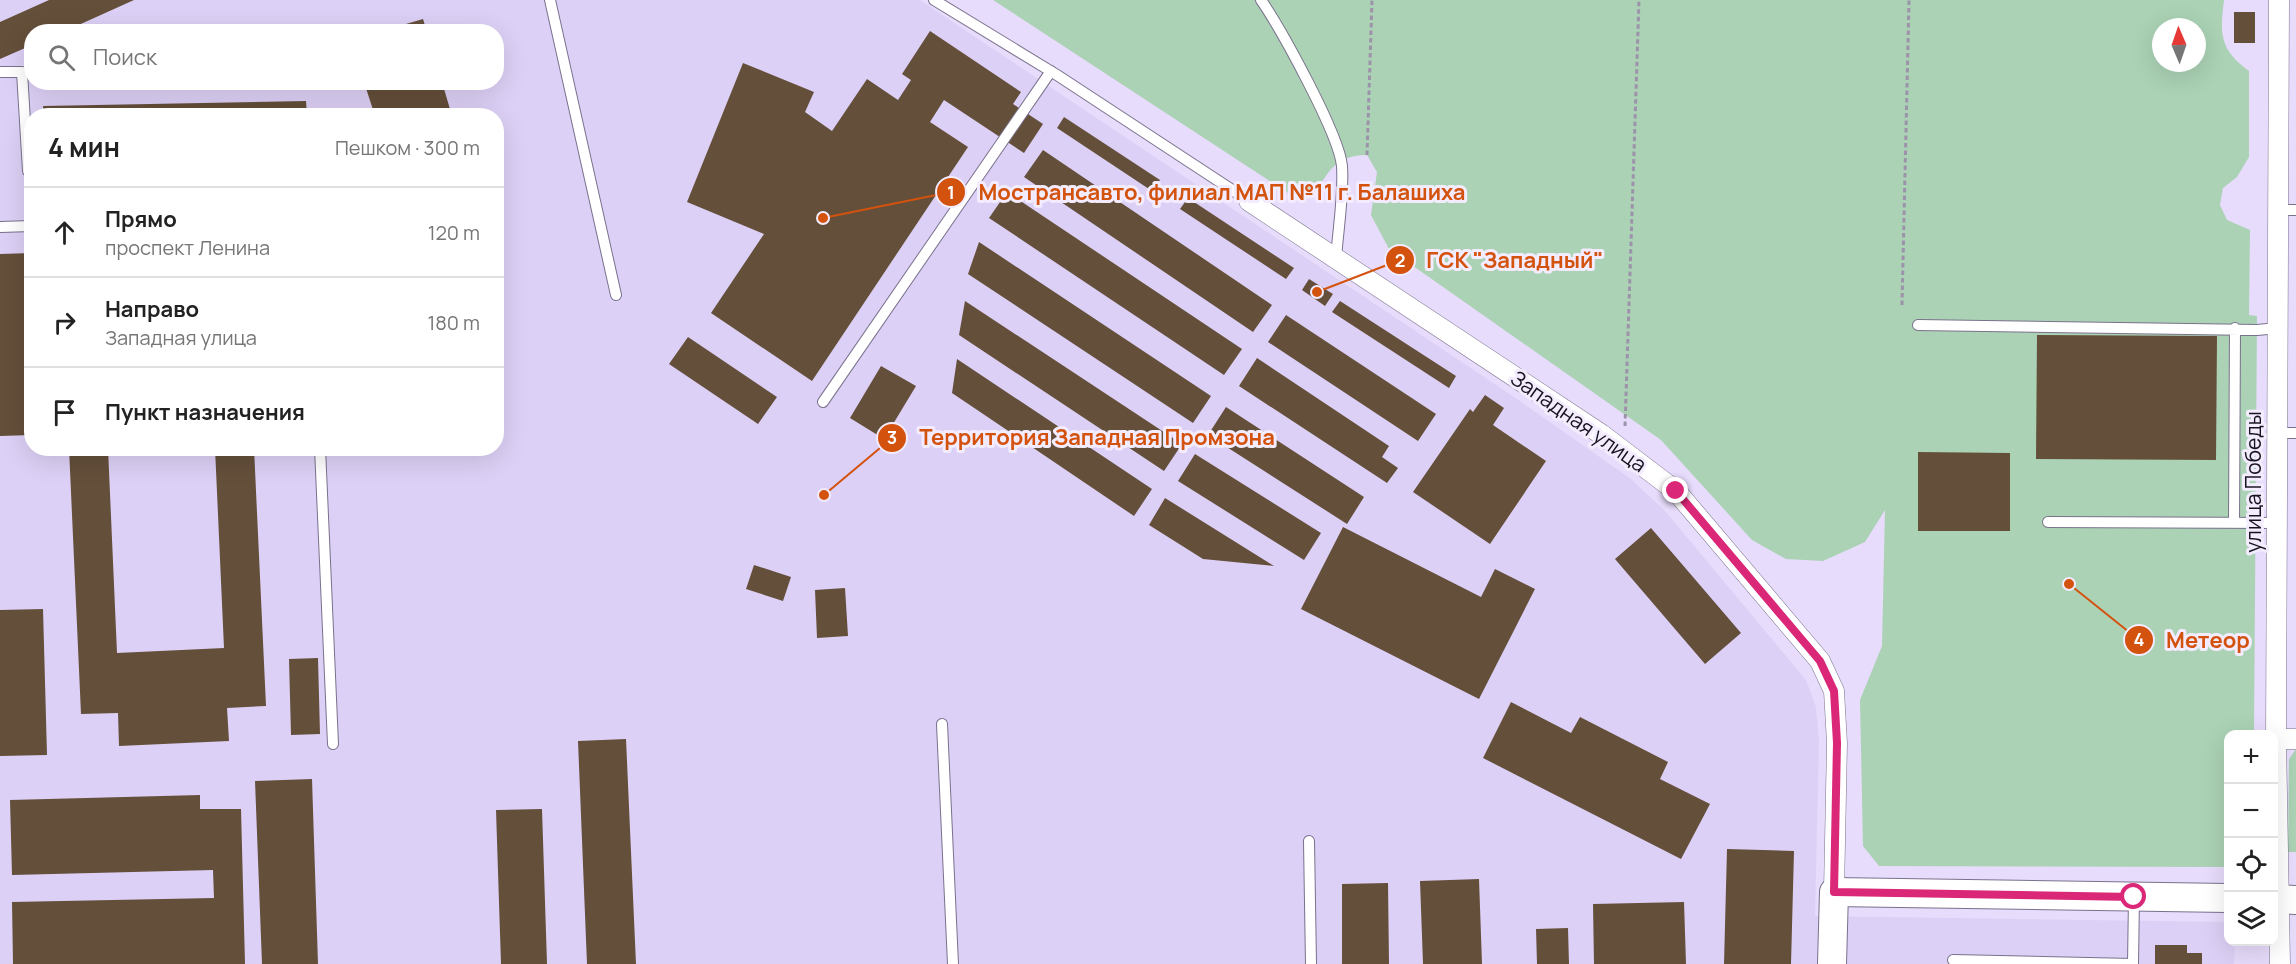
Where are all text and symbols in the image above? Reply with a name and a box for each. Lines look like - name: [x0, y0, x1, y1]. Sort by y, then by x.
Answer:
- north arrow: [2152, 18, 2206, 72]
- search box: [24, 24, 504, 90]
- icon: search: [45, 41, 78, 74]
- text: Поиск: [93, 42, 157, 72]
- text: 4 мин: [48, 129, 120, 165]
- text: Пешком · 300 m: [335, 134, 480, 161]
- callout: Мострансавто, филиал МАП №11 г. Балашиха: [936, 172, 1477, 212]
- text: Мострансавто, филиал МАП №11 г. Балашиха: [979, 177, 1465, 207]
- text: 1: [947, 180, 955, 204]
- text: Прямо: [105, 204, 177, 234]
- icon: ahead: [48, 216, 81, 249]
- text: 120 m: [428, 219, 480, 246]
- text: проспект Ленина: [105, 234, 270, 261]
- callout: ГСК "Западный": [1385, 240, 1616, 280]
- text: ГСК "Западный": [1426, 245, 1604, 275]
- text: 2: [1395, 248, 1405, 272]
- text: Направо: [105, 294, 199, 324]
- icon: right: [48, 306, 81, 339]
- text: 180 m: [427, 309, 480, 336]
- text: Западная улица: [105, 324, 257, 351]
- street label: Западная улица: [1506, 364, 1652, 478]
- icon: arrive: [48, 396, 81, 429]
- text: Пункт назначения: [105, 397, 305, 427]
- street label: улица Победы: [2239, 411, 2267, 553]
- callout: Территория Западная Промзона: [877, 418, 1286, 458]
- text: Территория Западная Промзона: [919, 422, 1275, 452]
- text: 3: [887, 425, 897, 449]
- route end: [1662, 477, 1688, 503]
- callout: Метеор: [2124, 620, 2261, 660]
- text: Метеор: [2166, 625, 2250, 655]
- text: 4: [2134, 627, 2145, 651]
- map controls: [2224, 730, 2278, 946]
- button: +: [2224, 730, 2278, 784]
- button: −: [2224, 784, 2278, 838]
- button: locate: [2224, 838, 2278, 892]
- route start: [2120, 883, 2146, 909]
- button: layers: [2224, 892, 2278, 946]

